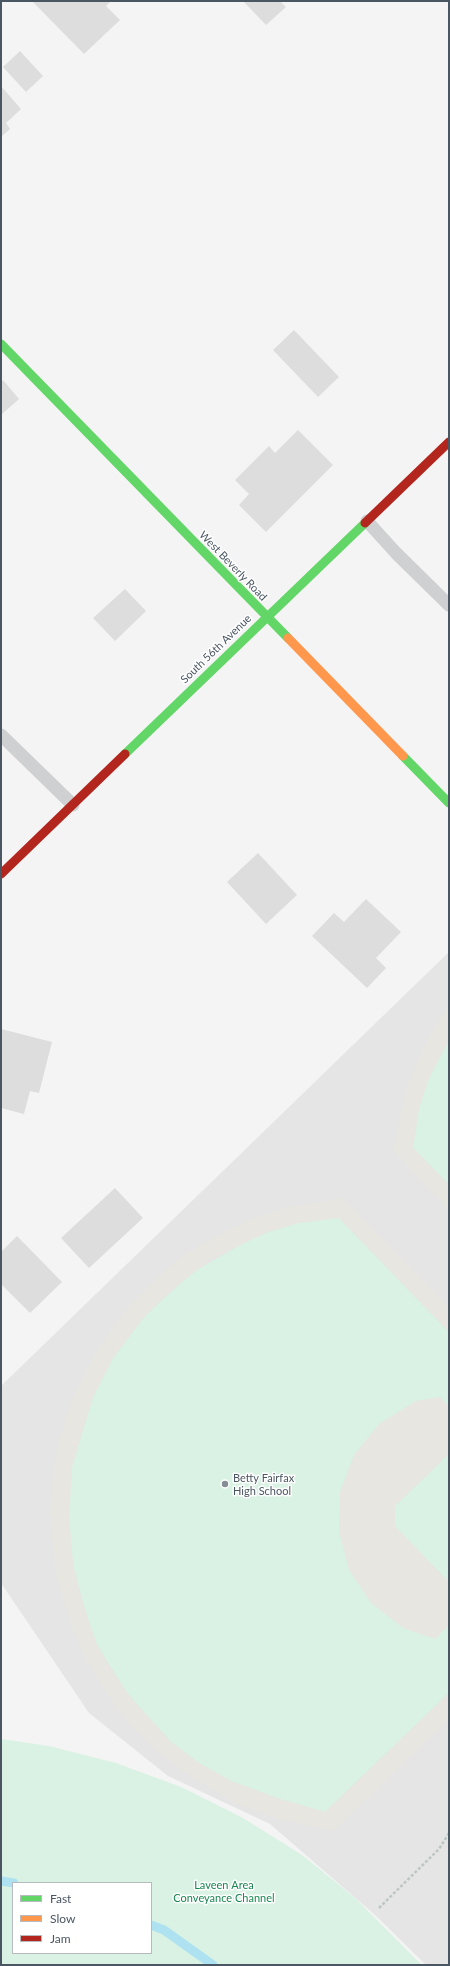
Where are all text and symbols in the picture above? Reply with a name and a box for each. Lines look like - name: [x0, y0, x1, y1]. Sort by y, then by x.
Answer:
- street label: West Beverly Road: [196, 528, 270, 604]
- street label: South 56th Avenue: [178, 612, 254, 686]
- place label: Betty Fairfax High School: [233, 1471, 294, 1497]
- marker: Betty Fairfax High School: [220, 1479, 230, 1489]
- park label: Laveen Area Conveyance Channel: [173, 1878, 275, 1904]
- legend: [12, 1882, 152, 1954]
- text: Fast: [50, 1891, 71, 1906]
- text: Slow: [50, 1911, 75, 1926]
- text: Jam: [50, 1931, 71, 1946]

